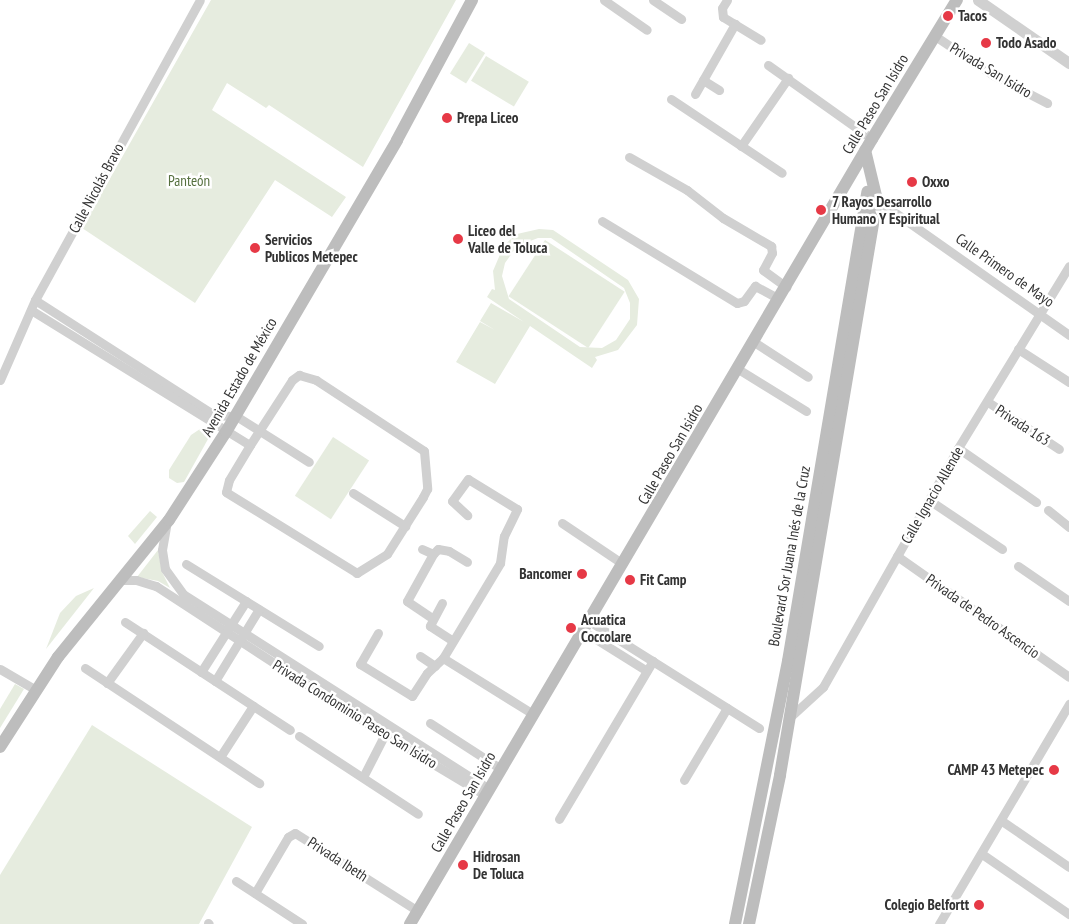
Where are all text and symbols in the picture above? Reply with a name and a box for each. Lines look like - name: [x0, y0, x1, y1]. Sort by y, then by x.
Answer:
- place label: Tacos: [958, 7, 987, 25]
- marker: Tacos: [942, 10, 954, 22]
- place label: Todo Asado: [996, 34, 1057, 52]
- marker: Todo Asado: [980, 37, 992, 49]
- street label: Privada San Isidro: [947, 39, 1035, 101]
- street label: Calle Paseo San Isidro: [838, 51, 912, 157]
- place label: Prepa Liceo: [457, 109, 518, 127]
- marker: Prepa Liceo: [441, 112, 453, 124]
- street label: Calle Nicolás Bravo: [65, 140, 127, 236]
- park label: Panteón: [168, 172, 210, 190]
- place label: Oxxo: [922, 173, 949, 191]
- marker: Oxxo: [906, 176, 918, 188]
- place label: 7 Rayos Desarrollo Humano Y Espiritual: [832, 192, 940, 227]
- marker: 7 Rayos Desarrollo Humano Y Espiritual: [814, 203, 828, 217]
- place label: Liceo del Valle de Toluca: [468, 221, 548, 256]
- street label: Calle Primero de Mayo: [952, 229, 1058, 311]
- place label: Servicios Publicos Metepec: [265, 230, 358, 265]
- marker: Liceo del Valle de Toluca: [452, 233, 464, 245]
- marker: Servicios Publicos Metepec: [249, 242, 261, 254]
- street label: Avenida Estado de México: [198, 314, 280, 440]
- street label: Calle Paseo San Isidro: [634, 400, 706, 508]
- street label: Privada 163: [992, 401, 1054, 449]
- street label: Calle Ignacio Allende: [897, 443, 967, 547]
- street label: Boulevard Sor Juana Inés de la Cruz: [764, 464, 814, 648]
- place label: Bancomer: [519, 565, 572, 583]
- marker: Bancomer: [576, 568, 588, 580]
- street label: Privada de Pedro Ascencio: [923, 570, 1043, 662]
- place label: Fit Camp: [640, 571, 687, 589]
- marker: Fit Camp: [624, 574, 636, 586]
- place label: Acuatica Coccolare: [581, 610, 632, 645]
- marker: Acuatica Coccolare: [565, 622, 577, 634]
- street label: Privada Condominio Paseo San Isidro: [269, 656, 441, 772]
- street label: Calle Paseo San Isidro: [427, 748, 499, 856]
- place label: CAMP 43 Metepec: [947, 761, 1044, 779]
- marker: CAMP 43 Metepec: [1048, 764, 1060, 776]
- street label: Privada Ibeth: [305, 833, 371, 885]
- place label: Hidrosan De Toluca: [473, 847, 525, 882]
- marker: Hidrosan De Toluca: [457, 859, 469, 871]
- place label: Colegio Belfortt: [885, 896, 969, 914]
- marker: Colegio Belfortt: [973, 899, 985, 911]

